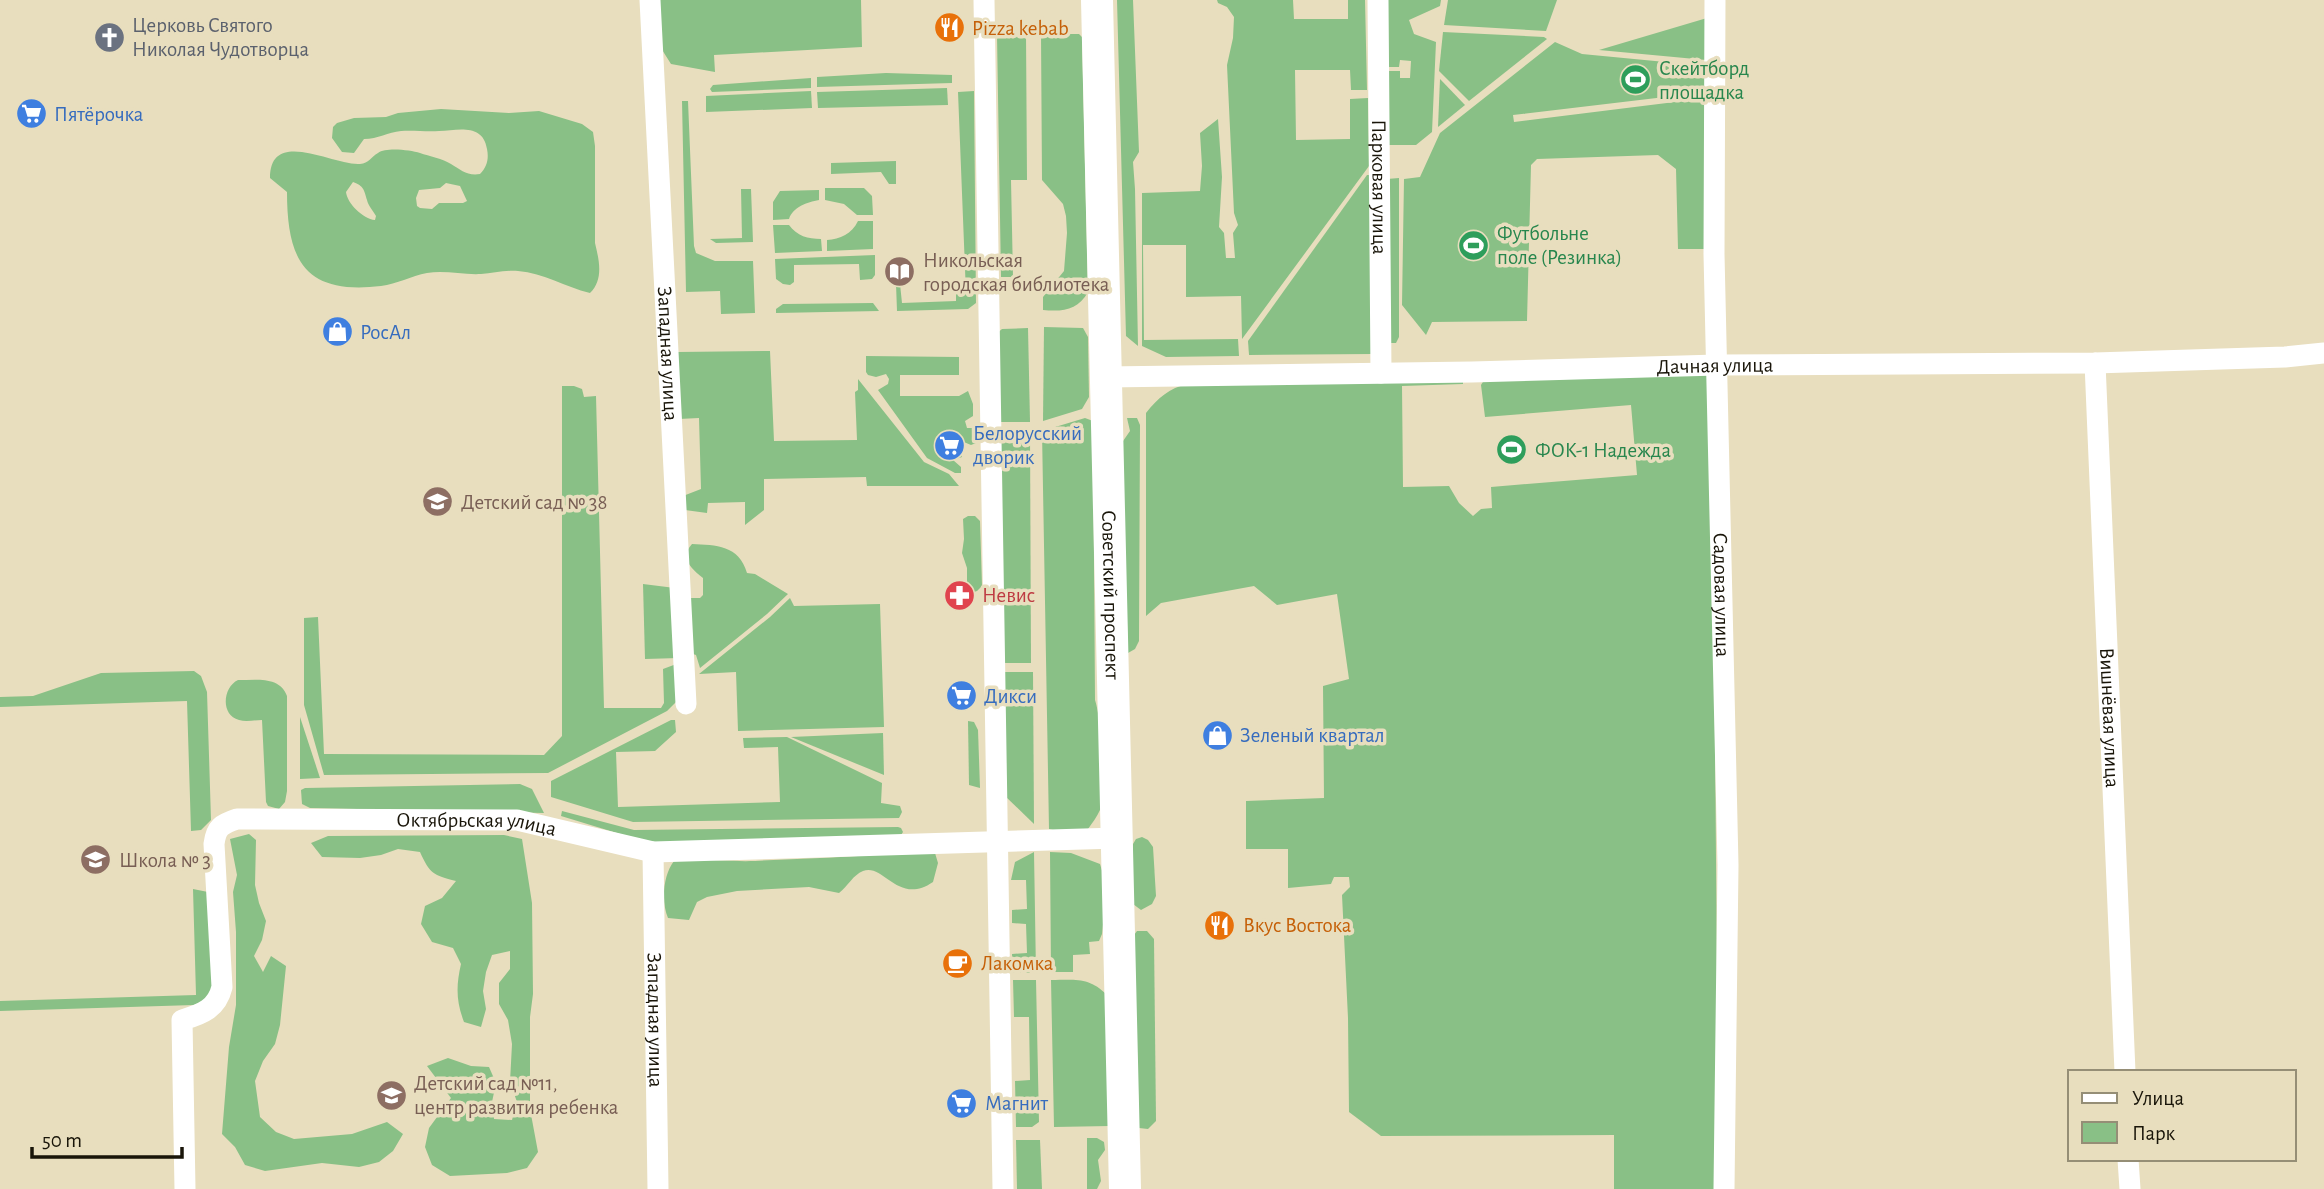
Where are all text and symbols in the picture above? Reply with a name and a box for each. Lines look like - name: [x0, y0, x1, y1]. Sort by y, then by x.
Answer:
- restaurant icon: Pizza kebab: [932, 11, 966, 45]
- place label: Церковь Святого Николая Чудотворца: [132, 15, 309, 60]
- place label: Pizza kebab: [972, 18, 1069, 39]
- church icon: Церковь Святого Николая Чудотворца: [92, 20, 126, 54]
- place label: Скейтборд площадка: [1659, 58, 1749, 103]
- sports icon: Скейтборд площадка: [1619, 63, 1653, 97]
- supermarket icon: Пятёрочка: [14, 97, 48, 131]
- place label: Пятёрочка: [54, 104, 144, 125]
- street label: Парковая улица: [1368, 119, 1391, 255]
- place label: Футбольне поле (Резинка): [1497, 223, 1622, 268]
- sports icon: Футбольне поле (Резинка): [1457, 228, 1491, 262]
- place label: Никольская городская библиотека: [923, 250, 1110, 295]
- library icon: Никольская городская библиотека: [883, 255, 917, 289]
- street label: Западная улица: [654, 286, 682, 422]
- shop icon: РосАл: [320, 315, 354, 349]
- place label: РосАл: [360, 322, 411, 343]
- street label: Дачная улица: [1656, 354, 1774, 377]
- place label: Белорусский дворик: [973, 423, 1082, 468]
- supermarket icon: Белорусский дворик: [933, 428, 967, 462]
- sports icon: ФОК-1 Надежда: [1495, 433, 1529, 467]
- place label: ФОК-1 Надежда: [1535, 440, 1671, 461]
- school or university icon: Детский сад № 38: [421, 485, 455, 519]
- place label: Детский сад № 38: [461, 492, 607, 513]
- street label: Советский проспект: [1099, 510, 1124, 680]
- street label: Садовая улица: [1710, 532, 1734, 658]
- pharmacy icon: Невис: [942, 578, 976, 612]
- place label: Невис: [982, 585, 1035, 606]
- street label: Вишнёвая улица: [2097, 647, 2123, 789]
- supermarket icon: Дикси: [944, 679, 978, 713]
- place label: Дикси: [984, 686, 1037, 707]
- shop icon: Зеленый квартал: [1200, 718, 1234, 752]
- place label: Зеленый квартал: [1240, 725, 1385, 746]
- street label: Октябрьская улица: [396, 809, 559, 840]
- school or university icon: Школа № 3: [79, 843, 113, 877]
- place label: Школа № 3: [119, 850, 211, 871]
- restaurant icon: Вкус Востока: [1203, 908, 1237, 942]
- place label: Вкус Востока: [1243, 915, 1352, 936]
- cafe icon: Лакомка: [941, 946, 975, 980]
- street label: Западная улица: [644, 952, 667, 1088]
- place label: Лакомка: [981, 953, 1054, 974]
- legend: [2068, 1070, 2296, 1161]
- place label: Детский сад №11, центр развития ребенка: [414, 1073, 619, 1118]
- school or university icon: Детский сад №11, центр развития ребенка: [374, 1078, 408, 1112]
- supermarket icon: Магнит: [945, 1086, 979, 1120]
- text: Улица: [2132, 1088, 2185, 1109]
- place label: Магнит: [985, 1093, 1049, 1114]
- scale bar: [32, 1116, 182, 1160]
- text: Парк: [2132, 1123, 2176, 1144]
- text: 50 m: [42, 1130, 82, 1151]

